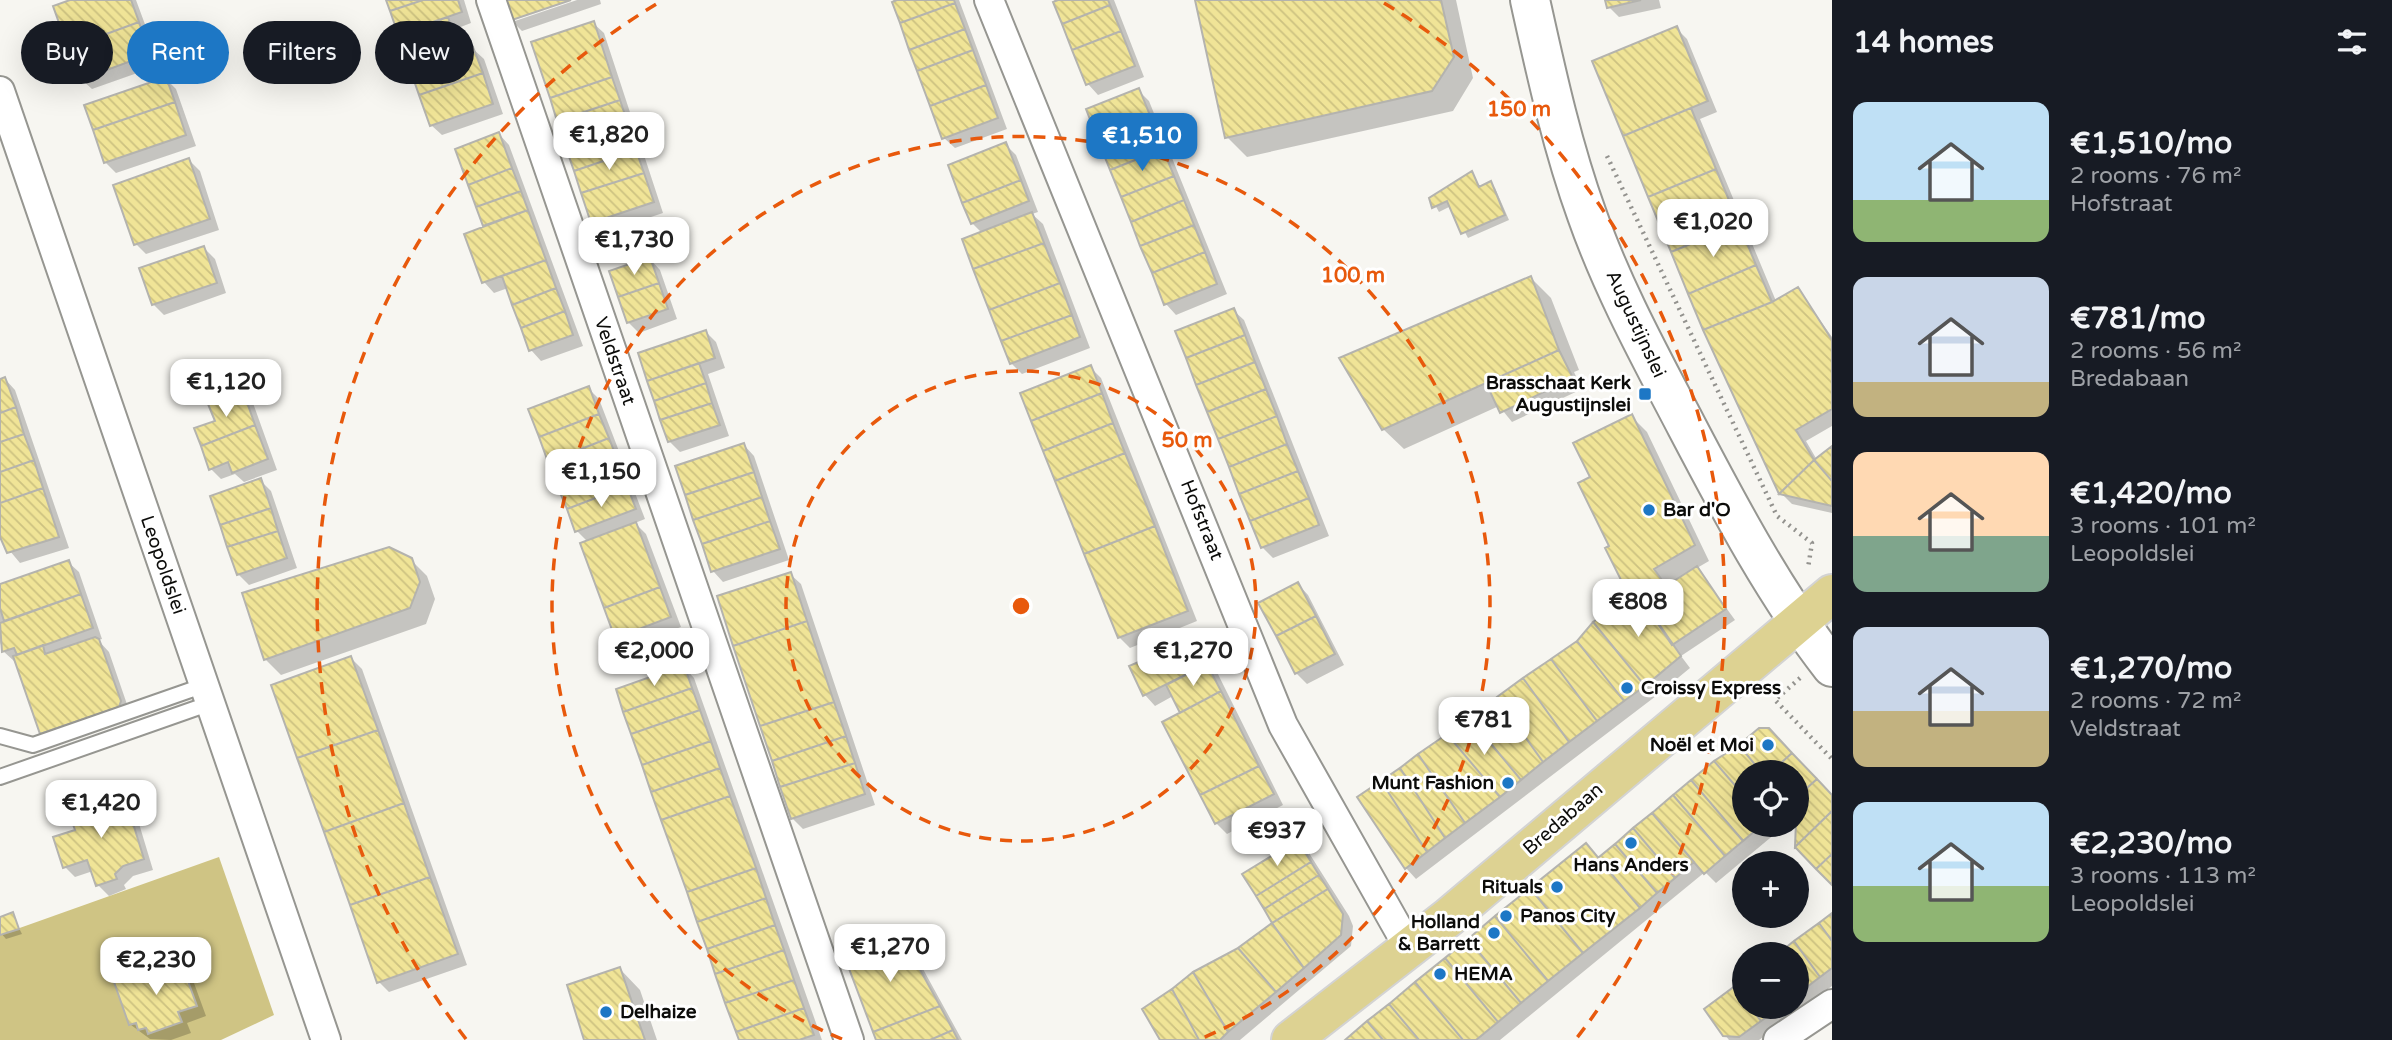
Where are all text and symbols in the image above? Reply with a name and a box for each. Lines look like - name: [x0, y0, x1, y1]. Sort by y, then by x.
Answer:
- chip: Buy: [21, 21, 113, 84]
- chip: Rent: [127, 21, 229, 84]
- chip: Filters: [243, 21, 361, 84]
- chip: New: [375, 21, 474, 84]
- icon: filters: [2333, 23, 2371, 61]
- text: 14 homes: [1853, 24, 1994, 61]
- text: 150 m: [1487, 97, 1551, 122]
- pin: €1,820: [552, 113, 666, 172]
- pin: €1,510: [1085, 114, 1199, 173]
- text: €1,820: [569, 121, 649, 149]
- text: €1,510: [1102, 122, 1182, 150]
- text: €1,510/mo: [2070, 125, 2232, 162]
- icon: home: [1909, 130, 1993, 214]
- text: 2 rooms · 76 m²: [2070, 162, 2241, 190]
- text: Hofstraat: [2070, 190, 2173, 218]
- pin: €1,020: [1656, 200, 1770, 259]
- text: €1,020: [1673, 208, 1753, 236]
- pin: €1,730: [577, 218, 691, 277]
- text: €1,730: [594, 226, 674, 254]
- text: 100 m: [1321, 263, 1385, 288]
- street label: Augustijnslei: [1602, 267, 1670, 381]
- text: €781/mo: [2070, 300, 2206, 337]
- icon: home: [1909, 305, 1993, 389]
- street label: Veldstraat: [590, 314, 640, 408]
- text: 2 rooms · 56 m²: [2070, 337, 2241, 365]
- pin: €1,120: [169, 360, 283, 419]
- text: Bredabaan: [2070, 365, 2189, 393]
- text: €1,120: [186, 368, 266, 396]
- place label: Brasschaat Kerk Augustijnslei: [1486, 372, 1632, 417]
- marker: Brasschaat Kerk Augustijnslei: [1637, 386, 1653, 402]
- text: 50 m: [1161, 428, 1213, 453]
- pin: €1,150: [544, 449, 658, 509]
- text: €1,150: [561, 458, 641, 486]
- text: €1,420/mo: [2070, 475, 2232, 512]
- street label: Hofstraat: [1176, 477, 1228, 563]
- icon: home: [1909, 480, 1993, 564]
- place label: Bar d'O: [1663, 499, 1731, 521]
- marker: Bar d'O: [1641, 502, 1657, 518]
- text: 3 rooms · 101 m²: [2070, 512, 2256, 540]
- street label: Leopoldslei: [136, 513, 190, 617]
- text: Leopoldslei: [2070, 540, 2195, 568]
- pin: €808: [1597, 580, 1679, 639]
- text: €808: [1608, 588, 1668, 616]
- centre of rings: [1009, 594, 1033, 618]
- pin: €2,000: [597, 628, 711, 688]
- pin: €1,270: [1136, 628, 1250, 688]
- text: €2,000: [614, 637, 694, 665]
- text: €1,270: [1153, 637, 1233, 665]
- text: €1,270/mo: [2070, 650, 2232, 687]
- icon: home: [1909, 655, 1993, 739]
- place label: Croissy Express: [1641, 677, 1781, 700]
- marker: Croissy Express: [1619, 680, 1635, 696]
- text: 2 rooms · 72 m²: [2070, 687, 2241, 715]
- pin: €781: [1443, 698, 1525, 757]
- text: €781: [1454, 706, 1514, 734]
- text: Veldstraat: [2070, 715, 2181, 743]
- place label: Noël et Moi: [1650, 734, 1754, 756]
- marker: Noël et Moi: [1760, 737, 1776, 753]
- map controls: [1732, 760, 1809, 1019]
- button: locate: [1732, 760, 1809, 837]
- place label: Munt Fashion: [1371, 772, 1494, 794]
- marker: Munt Fashion: [1500, 775, 1516, 791]
- street label: Bredabaan: [1519, 778, 1607, 860]
- pin: €1,420: [44, 780, 158, 840]
- text: €1,420: [62, 789, 140, 817]
- pin: €937: [1236, 808, 1318, 868]
- text: €937: [1247, 817, 1307, 845]
- text: €2,230/mo: [2070, 825, 2232, 862]
- icon: home: [1909, 830, 1993, 914]
- marker: Hans Anders: [1623, 835, 1639, 851]
- button: +: [1732, 851, 1809, 928]
- place label: Hans Anders: [1573, 854, 1689, 876]
- text: 3 rooms · 113 m²: [2070, 862, 2256, 890]
- place label: Rituals: [1481, 876, 1543, 898]
- marker: Rituals: [1549, 879, 1565, 895]
- text: Leopoldslei: [2070, 890, 2195, 918]
- place label: Panos City: [1520, 905, 1616, 928]
- marker: Panos City: [1498, 908, 1514, 924]
- place label: Holland & Barrett: [1398, 911, 1481, 955]
- pin: €1,270: [833, 925, 947, 984]
- marker: Holland & Barrett: [1486, 925, 1502, 941]
- text: €1,270: [850, 933, 930, 961]
- pin: €2,230: [99, 937, 213, 997]
- button: −: [1732, 942, 1809, 1019]
- text: €2,230: [116, 946, 196, 974]
- place label: HEMA: [1454, 963, 1513, 985]
- marker: HEMA: [1432, 966, 1448, 982]
- place label: Delhaize: [620, 1001, 697, 1023]
- marker: Delhaize: [598, 1004, 614, 1020]

